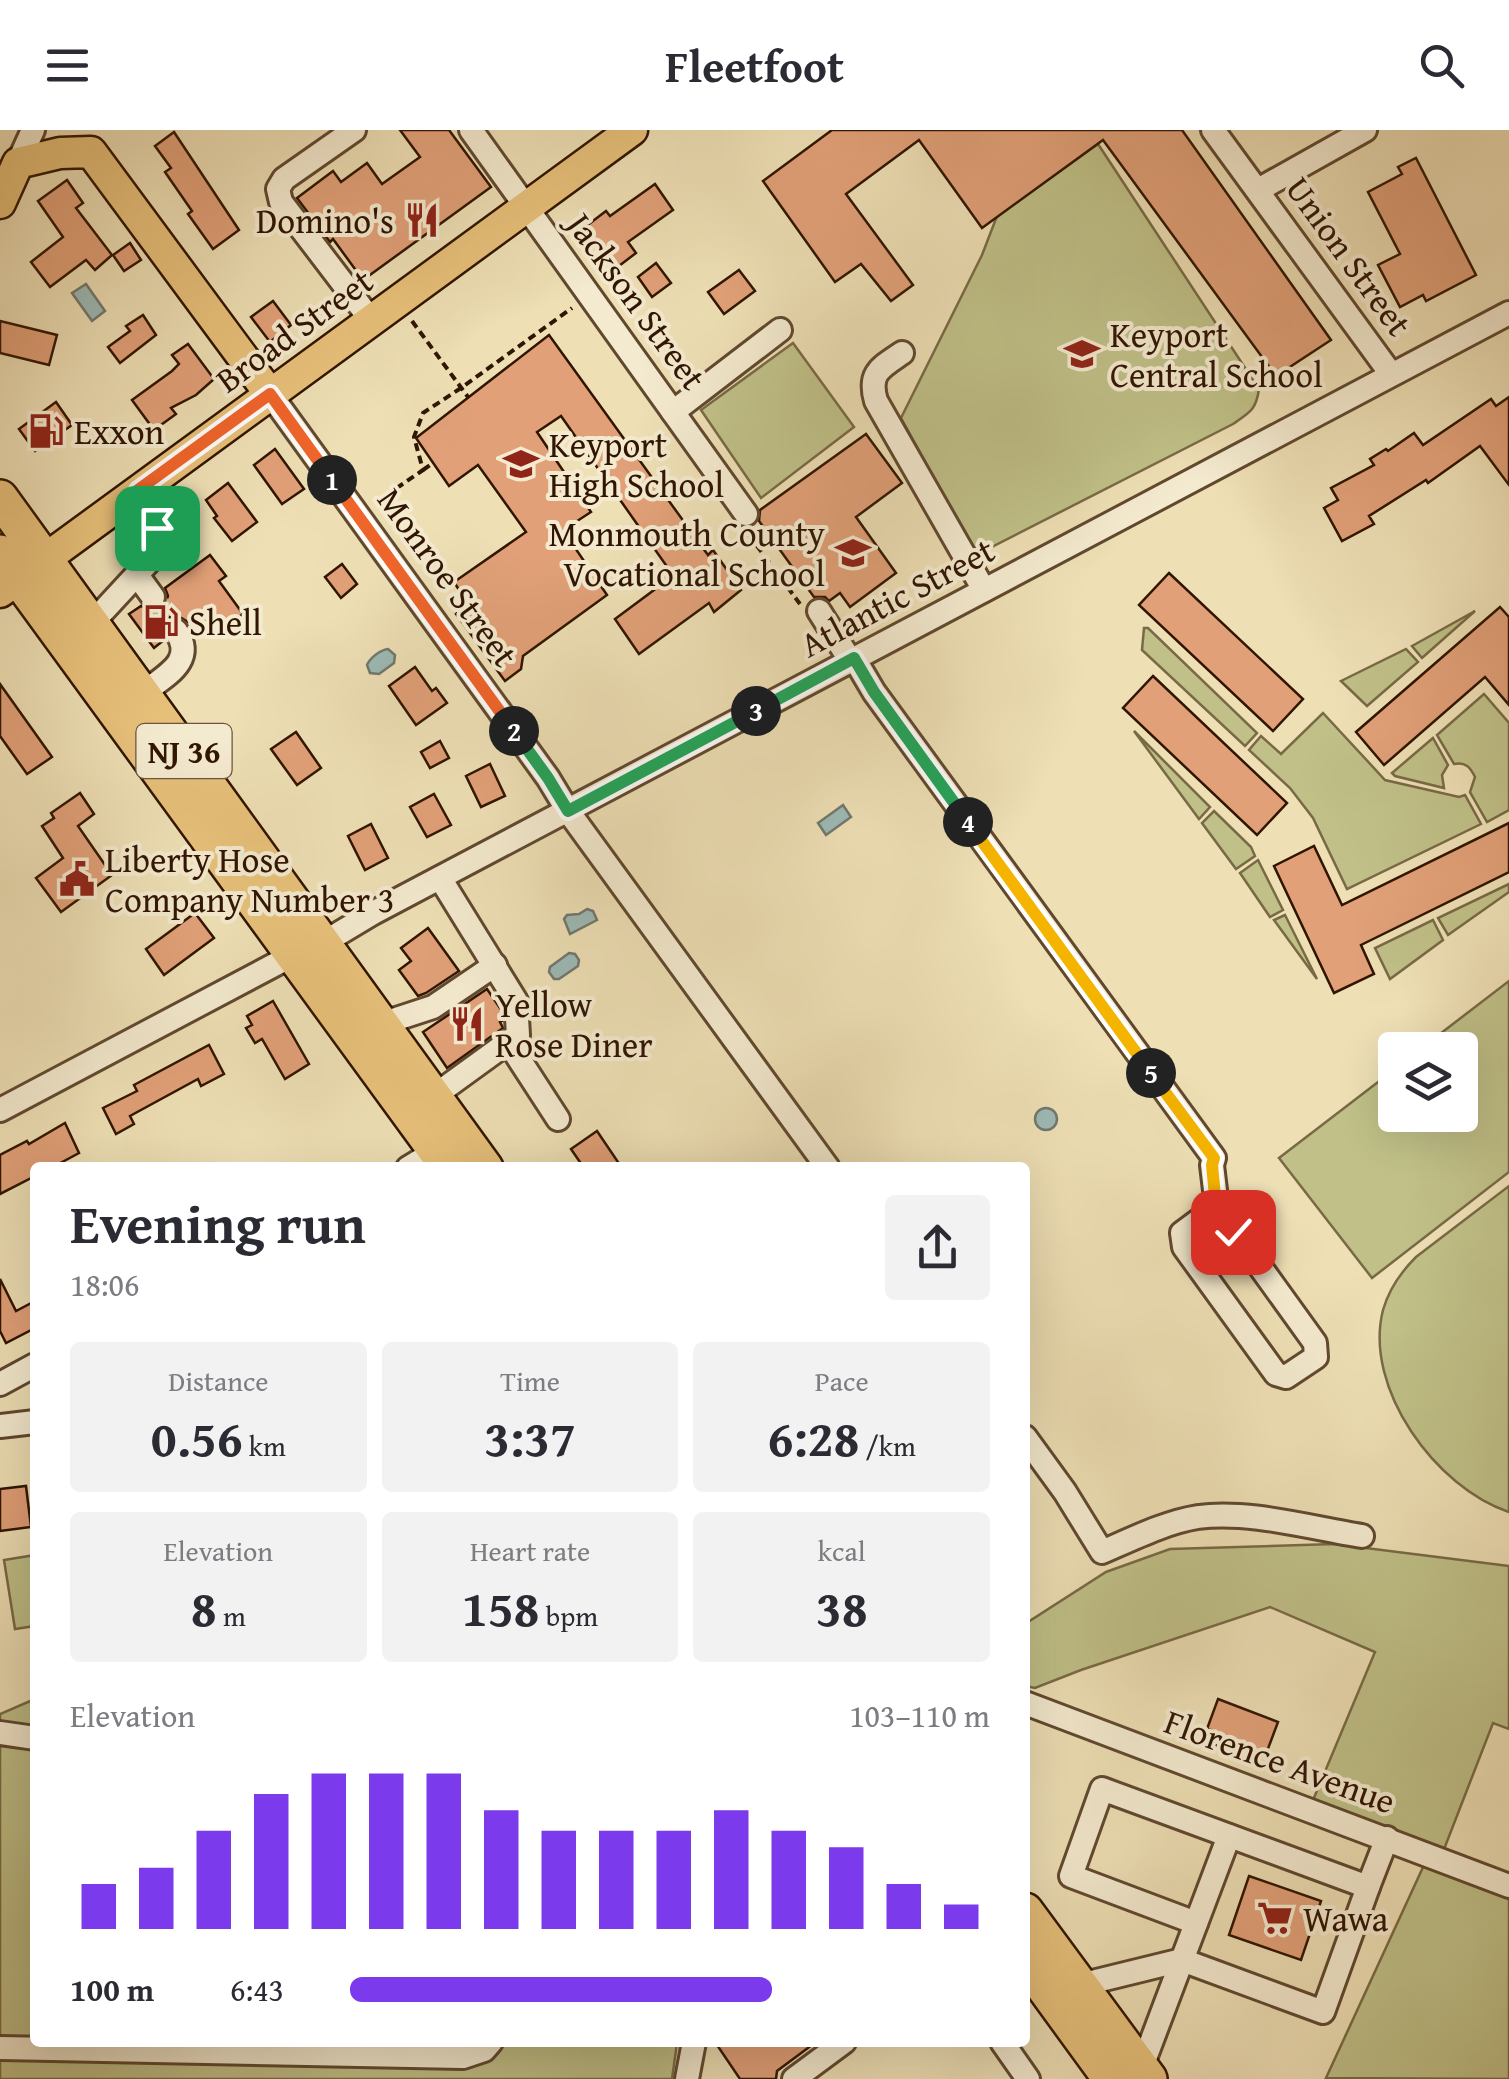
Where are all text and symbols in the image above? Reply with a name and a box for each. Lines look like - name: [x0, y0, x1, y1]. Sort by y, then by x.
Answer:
- text: Fleetfoot: [665, 33, 844, 98]
- icon: menu: [40, 38, 95, 93]
- icon: search: [1414, 38, 1469, 93]
- street label: Union Street: [1274, 166, 1424, 346]
- place label: Domino's: [256, 195, 394, 246]
- street label: Jackson Street: [553, 199, 719, 400]
- restaurant icon: Domino's: [403, 201, 441, 239]
- street label: Broad Street: [205, 256, 383, 404]
- place label: Keyport Central School: [1110, 309, 1323, 400]
- school or university icon: Keyport Central School: [1063, 335, 1101, 373]
- place label: Exxon: [74, 406, 165, 457]
- fuel station icon: Exxon: [27, 412, 65, 450]
- place label: Keyport High School: [549, 419, 724, 510]
- school or university icon: Keyport High School: [502, 445, 540, 483]
- pin: 1: [307, 455, 357, 505]
- text: 1: [325, 459, 339, 500]
- street label: Monroe Street: [365, 477, 531, 677]
- pin: [115, 486, 200, 571]
- icon: arrive: [130, 501, 185, 556]
- place label: Monmouth County Vocational School: [548, 508, 826, 599]
- street label: Atlantic Street: [791, 524, 1003, 670]
- school or university icon: Monmouth County Vocational School: [834, 534, 872, 572]
- place label: Shell: [189, 597, 262, 648]
- fuel station icon: Shell: [142, 603, 180, 641]
- pin: 3: [731, 686, 781, 736]
- text: 3: [749, 690, 763, 731]
- pin: 2: [489, 706, 539, 756]
- text: 2: [507, 710, 521, 751]
- road number: NJ 36: [136, 724, 232, 778]
- pin: 4: [943, 797, 993, 847]
- text: 4: [961, 801, 975, 842]
- place label: Liberty Hose Company Number 3: [105, 834, 395, 925]
- public building icon: Liberty Hose Company Number 3: [58, 860, 96, 898]
- place label: Yellow Rose Diner: [495, 979, 653, 1070]
- restaurant icon: Yellow Rose Diner: [448, 1005, 486, 1043]
- map controls: [1378, 1032, 1478, 1132]
- button: layers: [1378, 1032, 1478, 1132]
- pin: 5: [1126, 1048, 1176, 1098]
- text: 5: [1144, 1052, 1158, 1093]
- text: Evening run: [70, 1183, 366, 1263]
- pin: [1191, 1190, 1276, 1275]
- button: share: [885, 1195, 990, 1300]
- icon: check: [1206, 1205, 1261, 1260]
- text: 18:06: [70, 1261, 139, 1308]
- text: Distance: [168, 1360, 269, 1401]
- text: Time: [500, 1360, 560, 1401]
- text: Pace: [815, 1360, 869, 1401]
- text: 0.56: [151, 1401, 243, 1474]
- text: 3:37: [484, 1401, 576, 1474]
- text: 6:28: [767, 1401, 859, 1474]
- text: km: [243, 1425, 286, 1466]
- text: /km: [859, 1425, 916, 1466]
- text: Elevation: [164, 1530, 273, 1571]
- text: Heart rate: [470, 1530, 590, 1571]
- text: kcal: [818, 1530, 866, 1571]
- text: 8: [191, 1571, 217, 1644]
- text: 158: [462, 1571, 540, 1644]
- text: 38: [816, 1571, 868, 1644]
- text: m: [217, 1595, 246, 1636]
- text: bpm: [540, 1595, 598, 1636]
- text: Elevation: [70, 1692, 195, 1739]
- text: 103–110 m: [849, 1692, 990, 1739]
- street label: Florence Avenue: [1158, 1696, 1402, 1826]
- place label: Wawa: [1303, 1893, 1389, 1944]
- supermarket icon: Wawa: [1256, 1899, 1294, 1937]
- text: 100 m: [70, 1966, 154, 2013]
- text: 6:43: [230, 1966, 284, 2013]

